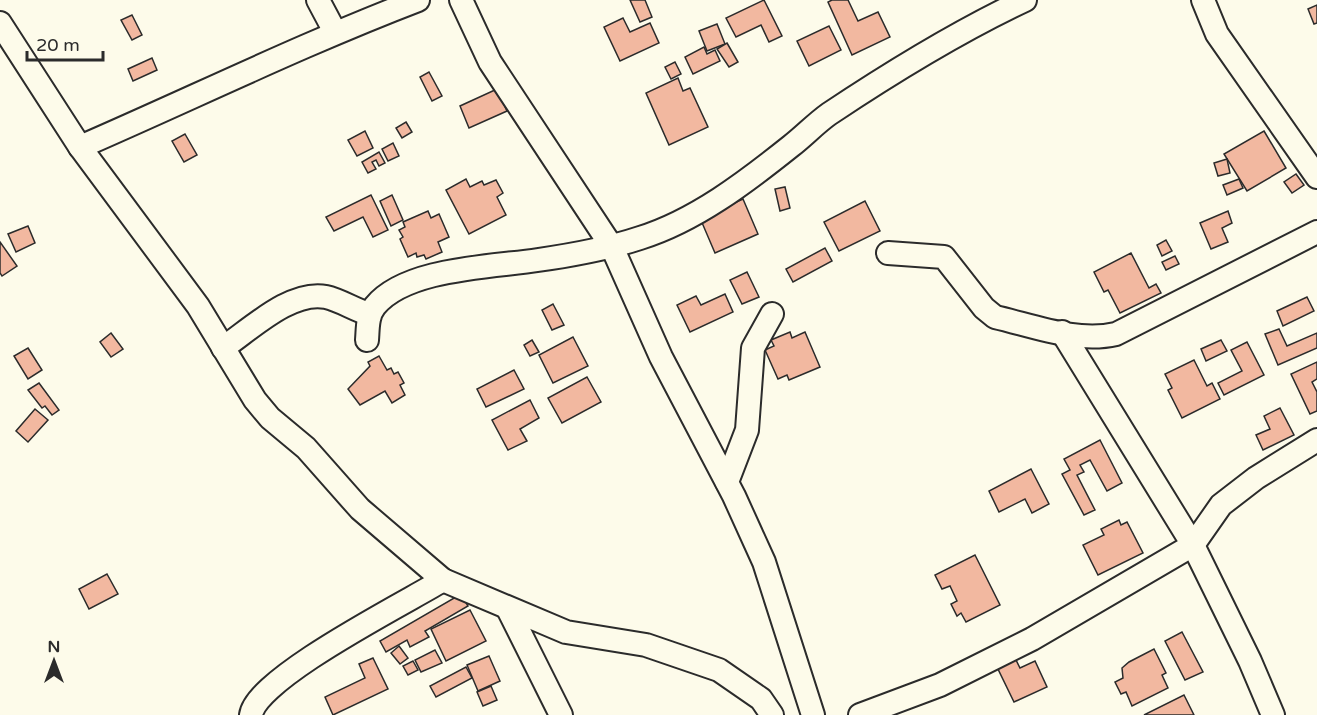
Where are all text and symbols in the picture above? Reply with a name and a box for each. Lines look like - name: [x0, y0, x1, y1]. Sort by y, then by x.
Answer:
- scale bar: [27, 24, 104, 62]
- text: 20 m: [36, 34, 80, 56]
- north arrow: [24, 631, 84, 691]
- text: N: [48, 637, 60, 657]

